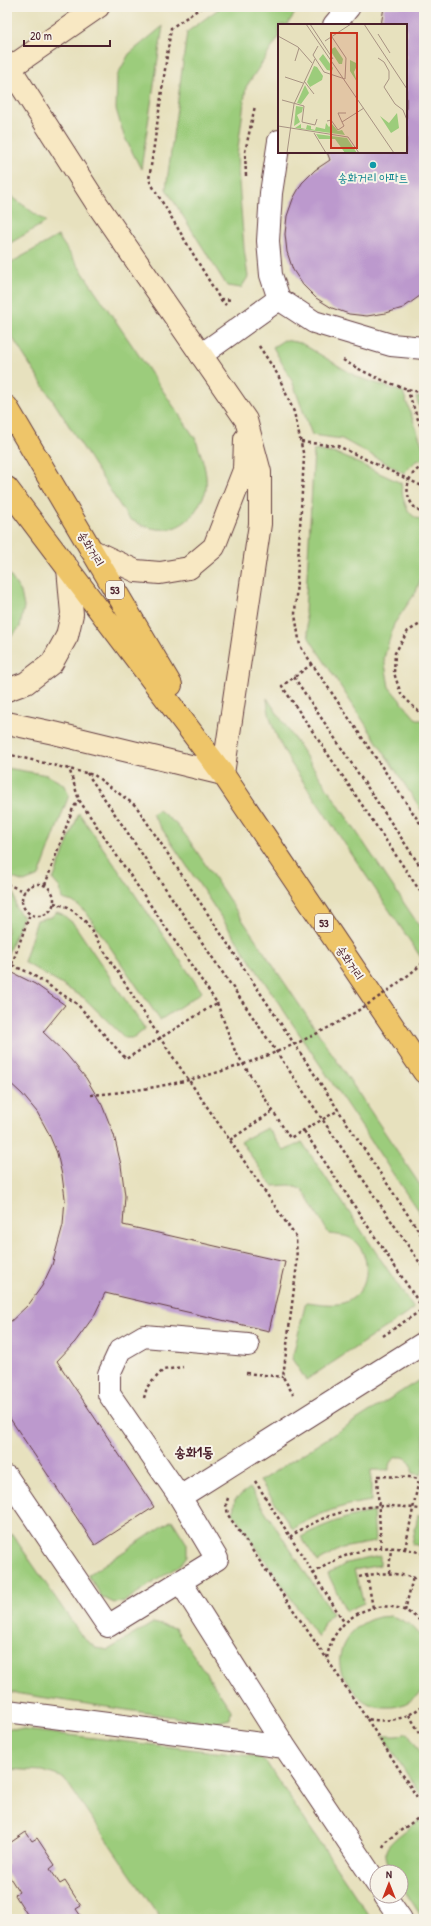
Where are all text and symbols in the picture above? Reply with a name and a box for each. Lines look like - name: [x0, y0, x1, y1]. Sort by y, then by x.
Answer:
- scale bar: [24, 22, 110, 48]
- inset map: [278, 24, 407, 153]
- text: 20 m: [30, 27, 52, 44]
- marker: 송화거리 아파트: [368, 160, 378, 170]
- place label: 송화거리 아파트: [338, 169, 408, 186]
- street label: 송화거리: [74, 528, 109, 570]
- road number: 53: [106, 581, 124, 599]
- road number: 53: [315, 914, 333, 932]
- street label: 송화거리: [333, 942, 368, 983]
- district label: 송화1동: [175, 1442, 213, 1461]
- north arrow: [369, 1864, 409, 1904]
- text: N: [386, 1867, 392, 1881]

